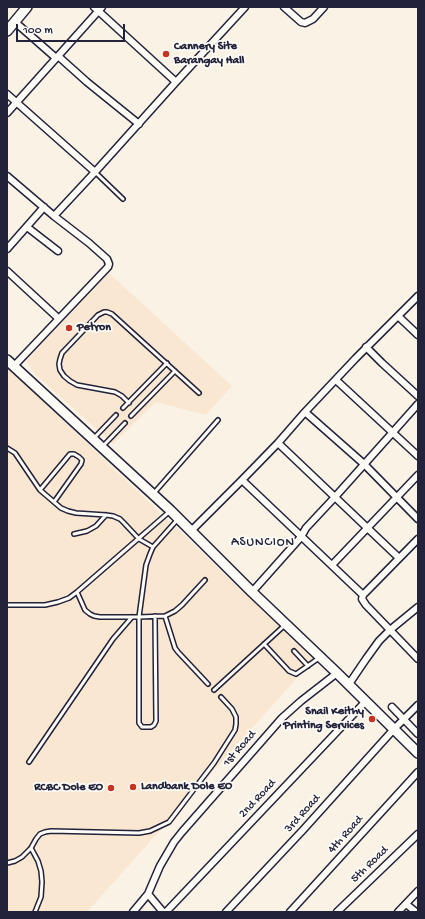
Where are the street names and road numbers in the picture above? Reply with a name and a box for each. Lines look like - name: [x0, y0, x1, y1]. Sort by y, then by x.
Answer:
- street label: 1st Road: [220, 728, 260, 770]
- street label: 2nd Road: [236, 777, 280, 821]
- street label: 3rd Road: [282, 792, 324, 836]
- street label: 4th Road: [325, 813, 367, 857]
- street label: 5th Road: [348, 844, 392, 886]

